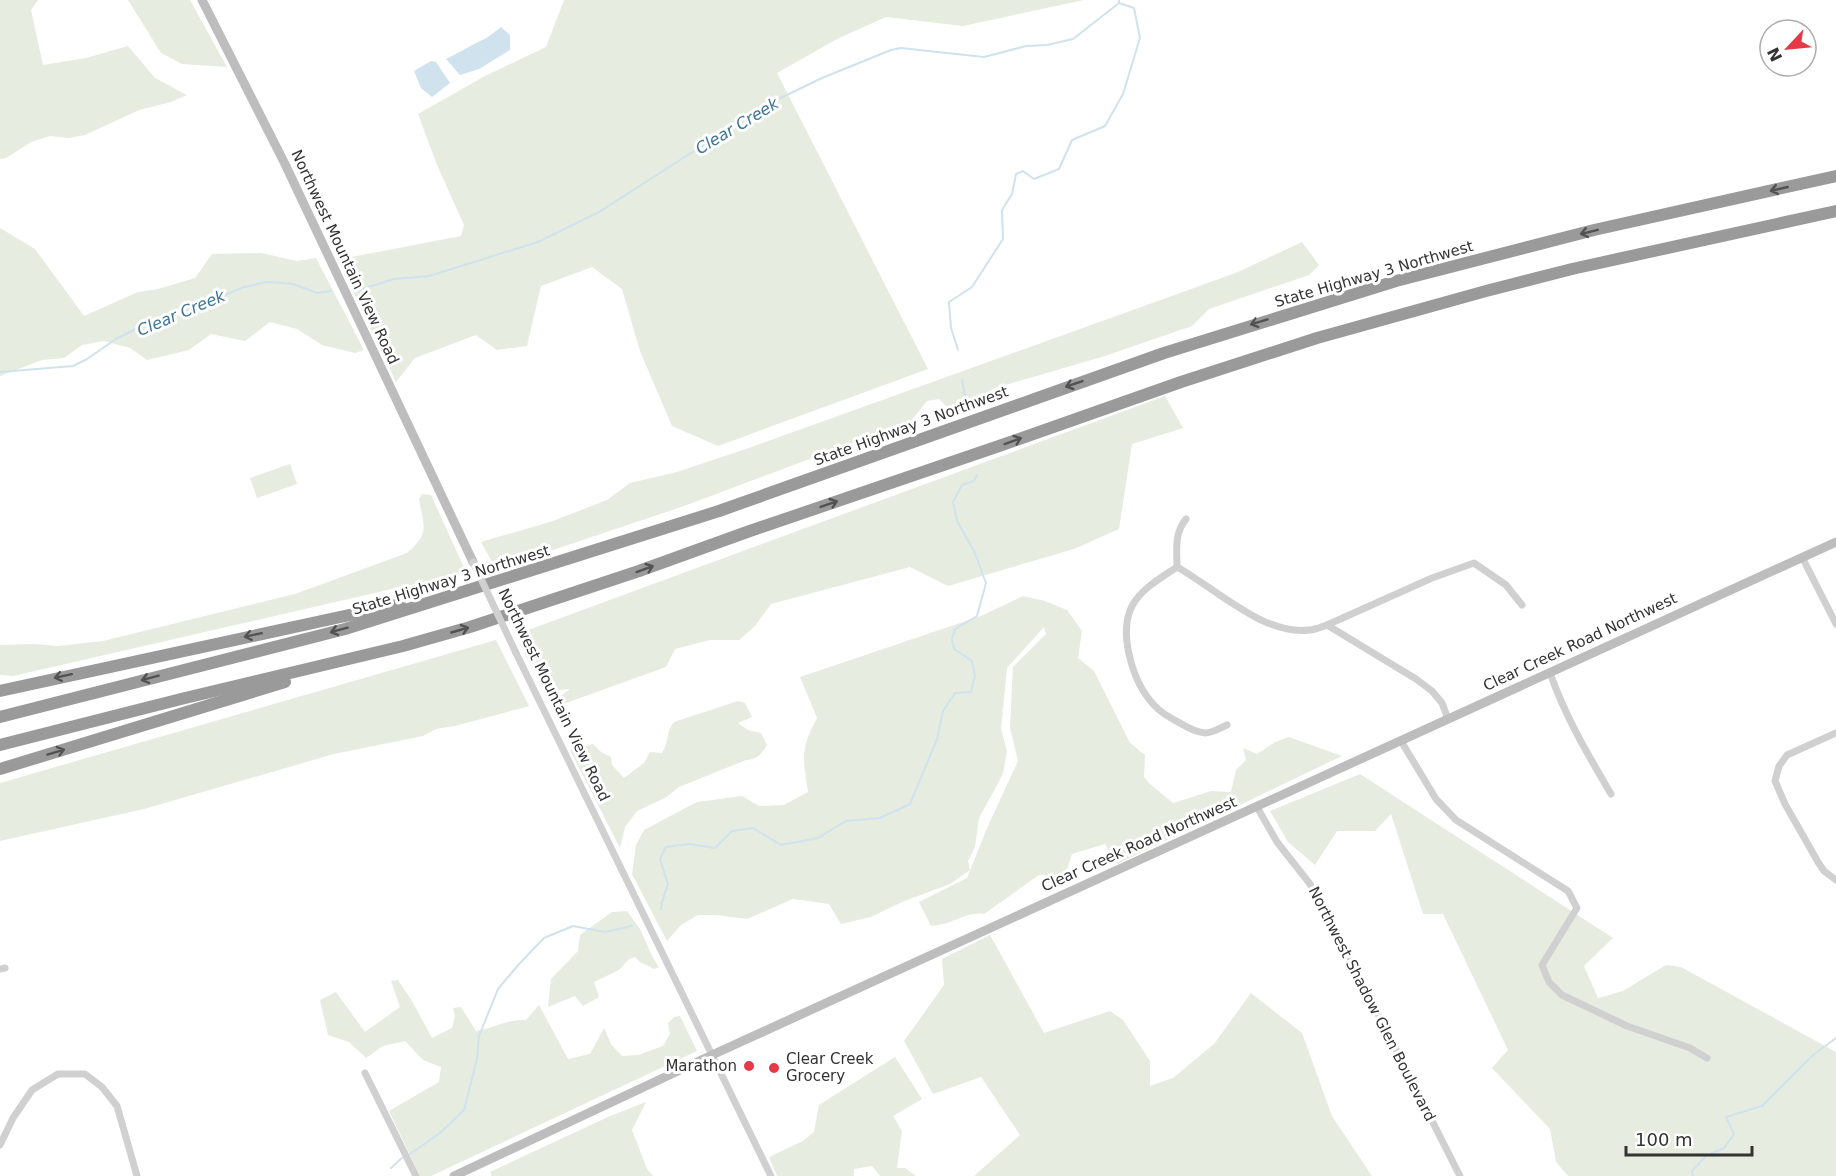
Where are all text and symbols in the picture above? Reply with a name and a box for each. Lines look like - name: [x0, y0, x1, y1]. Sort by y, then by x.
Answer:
- north arrow: [1758, 18, 1818, 78]
- text: N: [1763, 44, 1786, 65]
- water label: Clear Creek: [692, 93, 783, 158]
- street label: Northwest Mountain View Road: [287, 147, 403, 367]
- one-way arrow: [1770, 184, 1789, 195]
- one-way arrow: [1579, 226, 1598, 238]
- street label: State Highway 3 Northwest: [1273, 237, 1475, 311]
- water label: Clear Creek: [134, 286, 228, 340]
- one-way arrow: [1250, 317, 1269, 328]
- one-way arrow: [1065, 380, 1084, 391]
- street label: State Highway 3 Northwest: [811, 382, 1011, 470]
- one-way arrow: [1003, 435, 1022, 446]
- one-way arrow: [819, 498, 838, 509]
- street label: State Highway 3 Northwest: [350, 541, 552, 619]
- one-way arrow: [635, 562, 654, 573]
- street label: Northwest Mountain View Road: [494, 586, 614, 804]
- street label: Clear Creek Road Northwest: [1480, 589, 1680, 695]
- one-way arrow: [450, 624, 469, 635]
- one-way arrow: [329, 625, 348, 637]
- one-way arrow: [244, 630, 263, 642]
- one-way arrow: [53, 671, 73, 682]
- one-way arrow: [140, 673, 159, 685]
- one-way arrow: [46, 746, 65, 757]
- street label: Clear Creek Road Northwest: [1039, 793, 1239, 895]
- street label: Northwest Shadow Glen Boulevard: [1305, 884, 1439, 1124]
- place label: Clear Creek Grocery: [786, 1050, 874, 1085]
- place label: Marathon: [665, 1057, 737, 1075]
- marker: Marathon: [742, 1059, 756, 1073]
- marker: Clear Creek Grocery: [767, 1061, 781, 1075]
- scale bar: [1626, 1119, 1752, 1157]
- text: 100 m: [1635, 1129, 1693, 1150]

